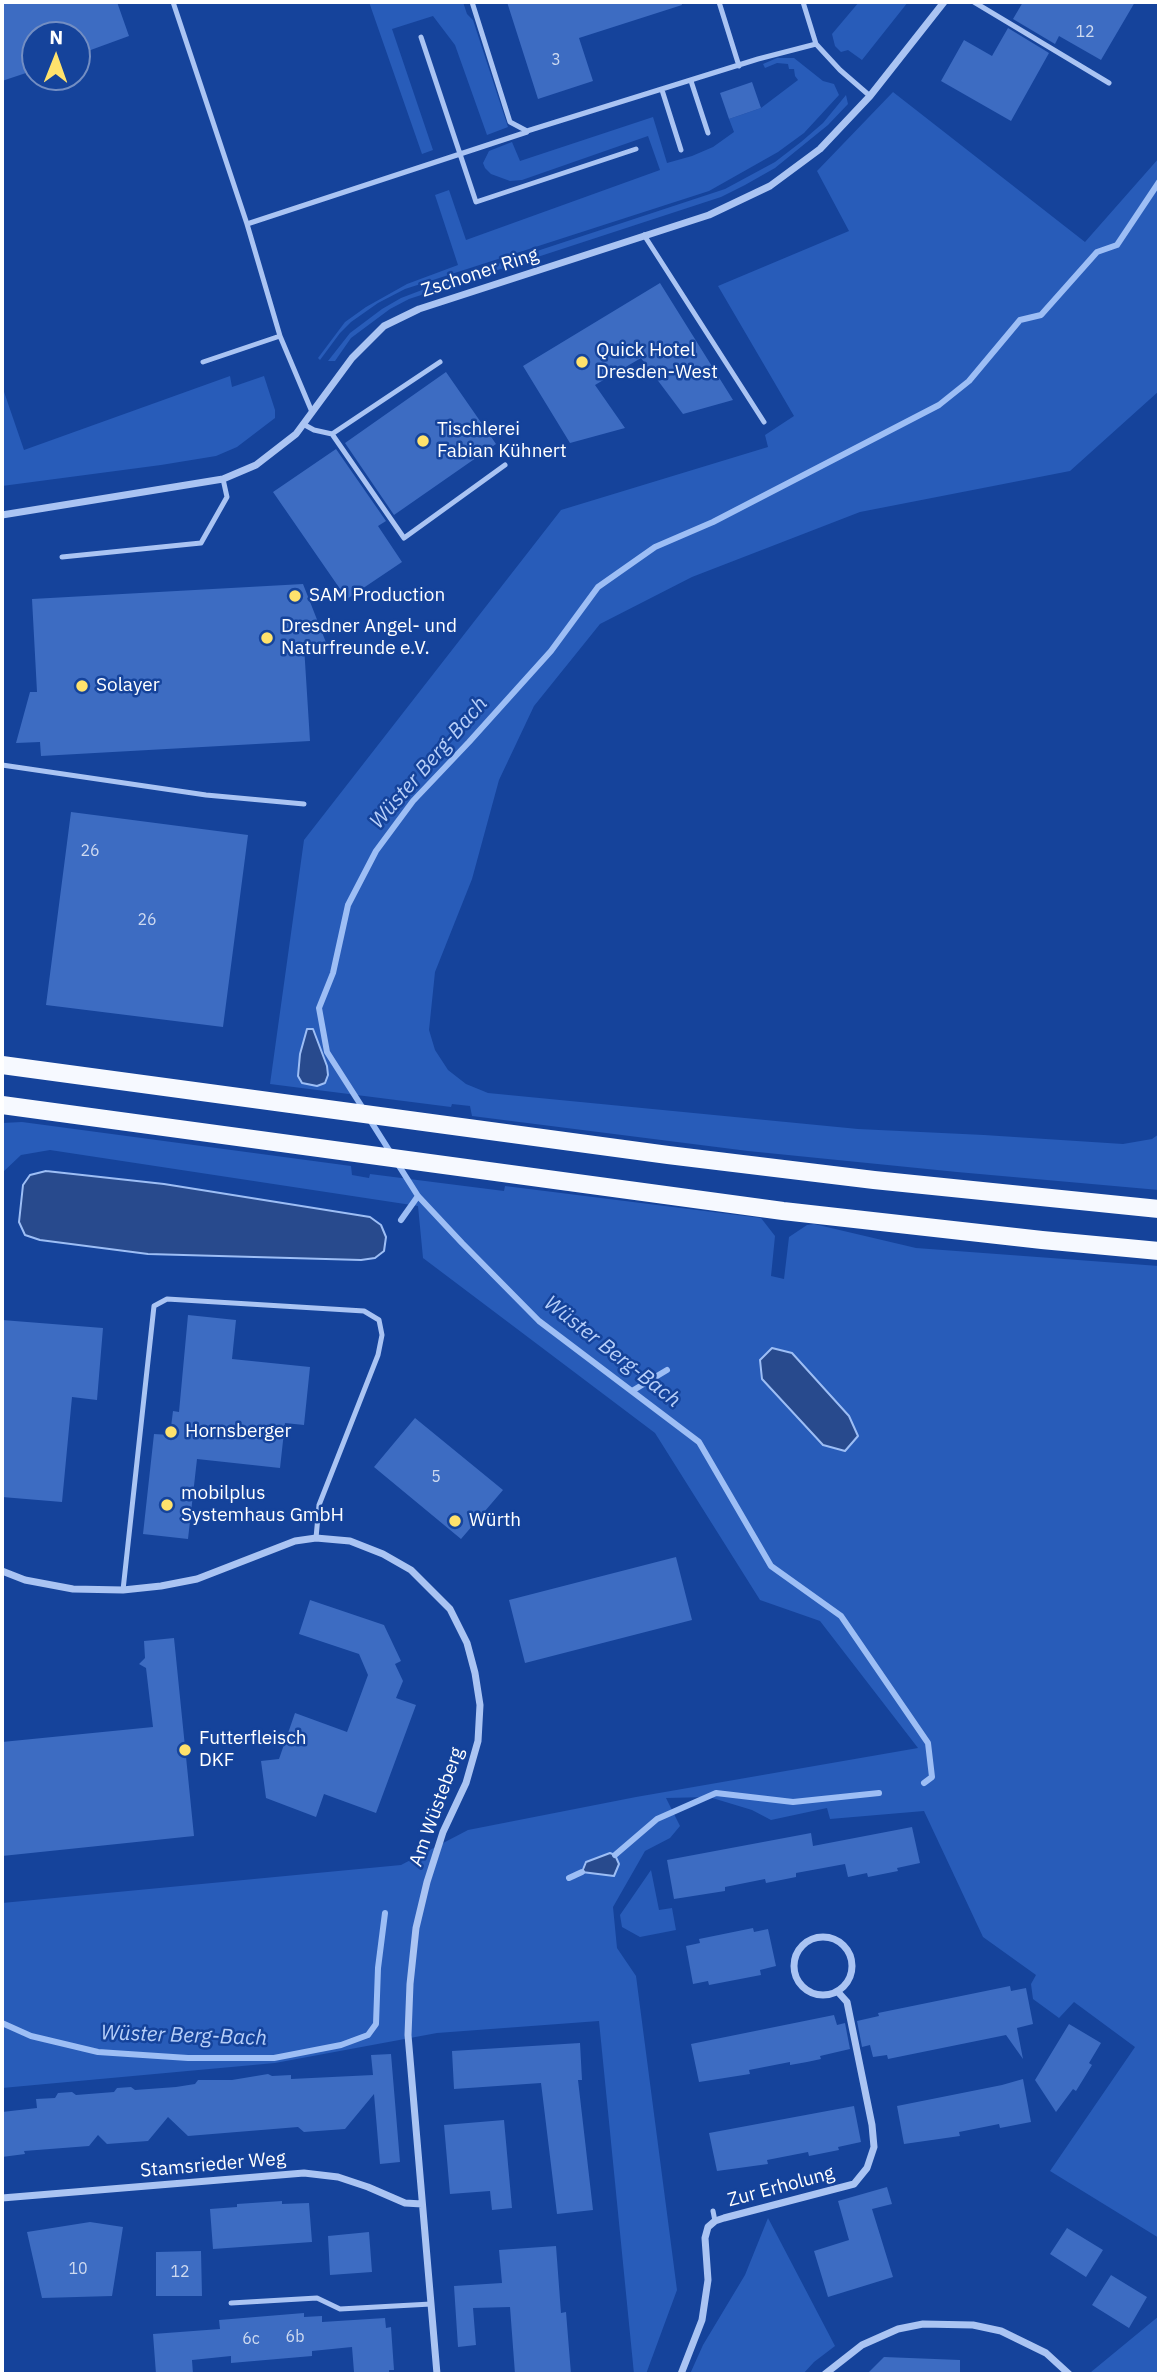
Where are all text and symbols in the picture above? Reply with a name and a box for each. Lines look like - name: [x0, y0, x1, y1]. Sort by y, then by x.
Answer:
- north arrow: [21, 21, 91, 91]
- house number: 12: [1075, 22, 1095, 42]
- text: N: [49, 25, 63, 49]
- house number: 3: [551, 50, 561, 70]
- street label: Zschoner Ring: [419, 243, 541, 303]
- place label: Quick Hotel Dresden-West: [596, 340, 718, 384]
- marker: Quick Hotel Dresden-West: [574, 354, 590, 370]
- place label: Tischlerei Fabian Kühnert: [437, 419, 567, 463]
- marker: Tischlerei Fabian Kühnert: [415, 433, 431, 449]
- place label: SAM Production: [309, 585, 445, 607]
- marker: SAM Production: [287, 588, 303, 604]
- place label: Dresdner Angel- und Naturfreunde e.V.: [281, 616, 457, 660]
- marker: Dresdner Angel- und Naturfreunde e.V.: [259, 630, 275, 646]
- place label: Solayer: [96, 675, 160, 697]
- marker: Solayer: [74, 678, 90, 694]
- water label: Wüster Berg-Bach: [365, 692, 493, 834]
- house number: 26: [80, 841, 100, 861]
- house number: 26: [137, 910, 157, 930]
- water label: Wüster Berg-Bach: [539, 1291, 685, 1413]
- place label: Hornsberger: [185, 1421, 291, 1443]
- marker: Hornsberger: [163, 1424, 179, 1440]
- house number: 5: [431, 1467, 441, 1487]
- place label: mobilplus Systemhaus GmbH: [181, 1483, 344, 1527]
- marker: mobilplus Systemhaus GmbH: [159, 1497, 175, 1513]
- place label: Würth: [469, 1510, 521, 1532]
- marker: Würth: [447, 1513, 463, 1529]
- place label: Futterfleisch DKF: [199, 1728, 307, 1772]
- marker: Futterfleisch DKF: [177, 1742, 193, 1758]
- street label: Am Wüsteberg: [405, 1744, 469, 1870]
- water label: Wüster Berg-Bach: [100, 2021, 268, 2051]
- street label: Stamsrieder Weg: [139, 2147, 287, 2183]
- street label: Zur Erholung: [725, 2162, 837, 2212]
- house number: 10: [68, 2259, 88, 2279]
- house number: 12: [170, 2262, 190, 2282]
- house number: 6b: [286, 2327, 304, 2347]
- house number: 6c: [242, 2329, 260, 2349]

